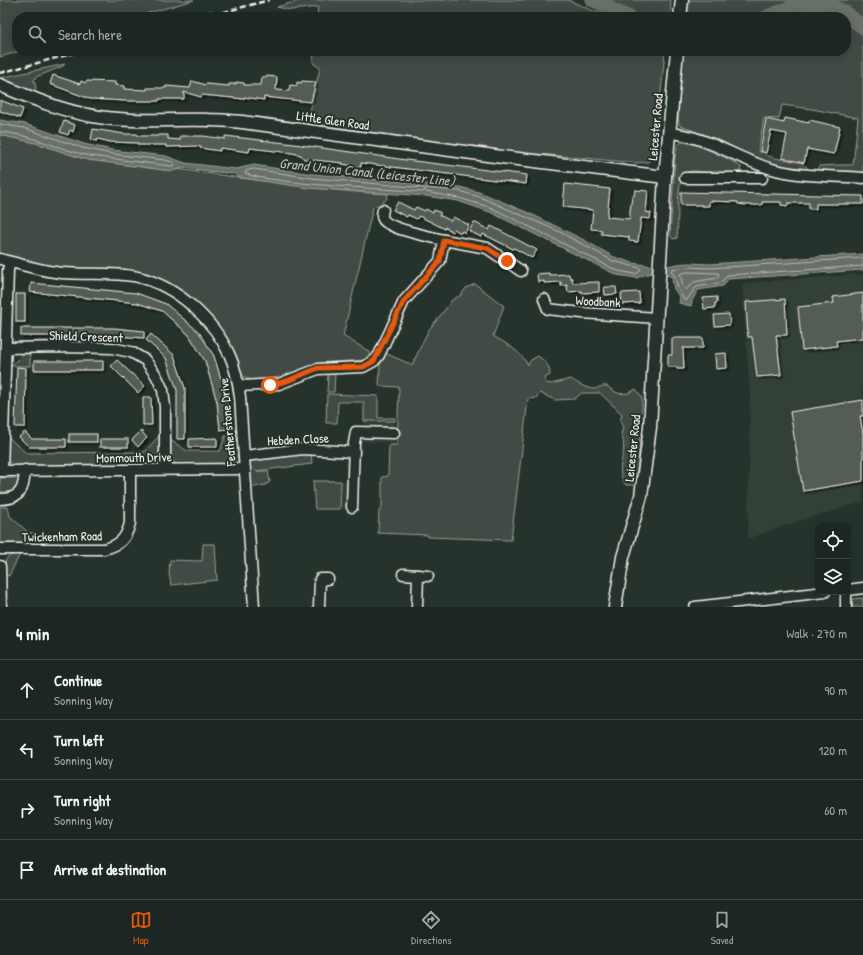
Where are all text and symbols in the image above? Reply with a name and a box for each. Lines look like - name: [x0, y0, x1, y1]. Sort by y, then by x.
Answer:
- search box: [12, 12, 851, 56]
- icon: search: [26, 23, 48, 45]
- text: Search here: [58, 24, 122, 45]
- street label: Leicester Road: [643, 93, 667, 161]
- street label: Little Glen Road: [295, 106, 371, 134]
- water label: Grand Union Canal (Leicester Line): [278, 153, 457, 190]
- route end: [498, 252, 516, 270]
- street label: Woodbank: [575, 291, 622, 311]
- street label: Shield Crescent: [49, 326, 124, 346]
- route start: [261, 376, 279, 394]
- street label: Featherstone Drive: [214, 377, 240, 468]
- street label: Leicester Road: [620, 414, 644, 482]
- street label: Hebden Close: [267, 428, 329, 450]
- street label: Monmouth Drive: [96, 447, 172, 467]
- map controls: [815, 523, 851, 595]
- button: locate: [815, 523, 851, 559]
- street label: Twickenham Road: [22, 526, 102, 546]
- button: layers: [815, 559, 851, 595]
- text: 4 min: [16, 622, 49, 645]
- text: Walk · 270 m: [786, 624, 847, 642]
- text: Continue: [54, 670, 102, 691]
- icon: ahead: [16, 679, 38, 701]
- text: 90 m: [825, 681, 847, 699]
- text: Sonning Way: [54, 691, 113, 709]
- text: Turn left: [54, 730, 104, 751]
- icon: left: [16, 739, 38, 761]
- text: 120 m: [819, 741, 847, 759]
- text: Sonning Way: [54, 751, 113, 769]
- text: Turn right: [54, 790, 110, 811]
- icon: right: [16, 799, 38, 821]
- text: 60 m: [824, 801, 847, 819]
- text: Sonning Way: [54, 811, 113, 829]
- icon: arrive: [16, 859, 38, 881]
- text: Arrive at destination: [54, 859, 166, 880]
- tab: Map: [130, 909, 152, 947]
- tab: Directions: [411, 909, 452, 947]
- tab: Saved: [711, 909, 733, 947]

